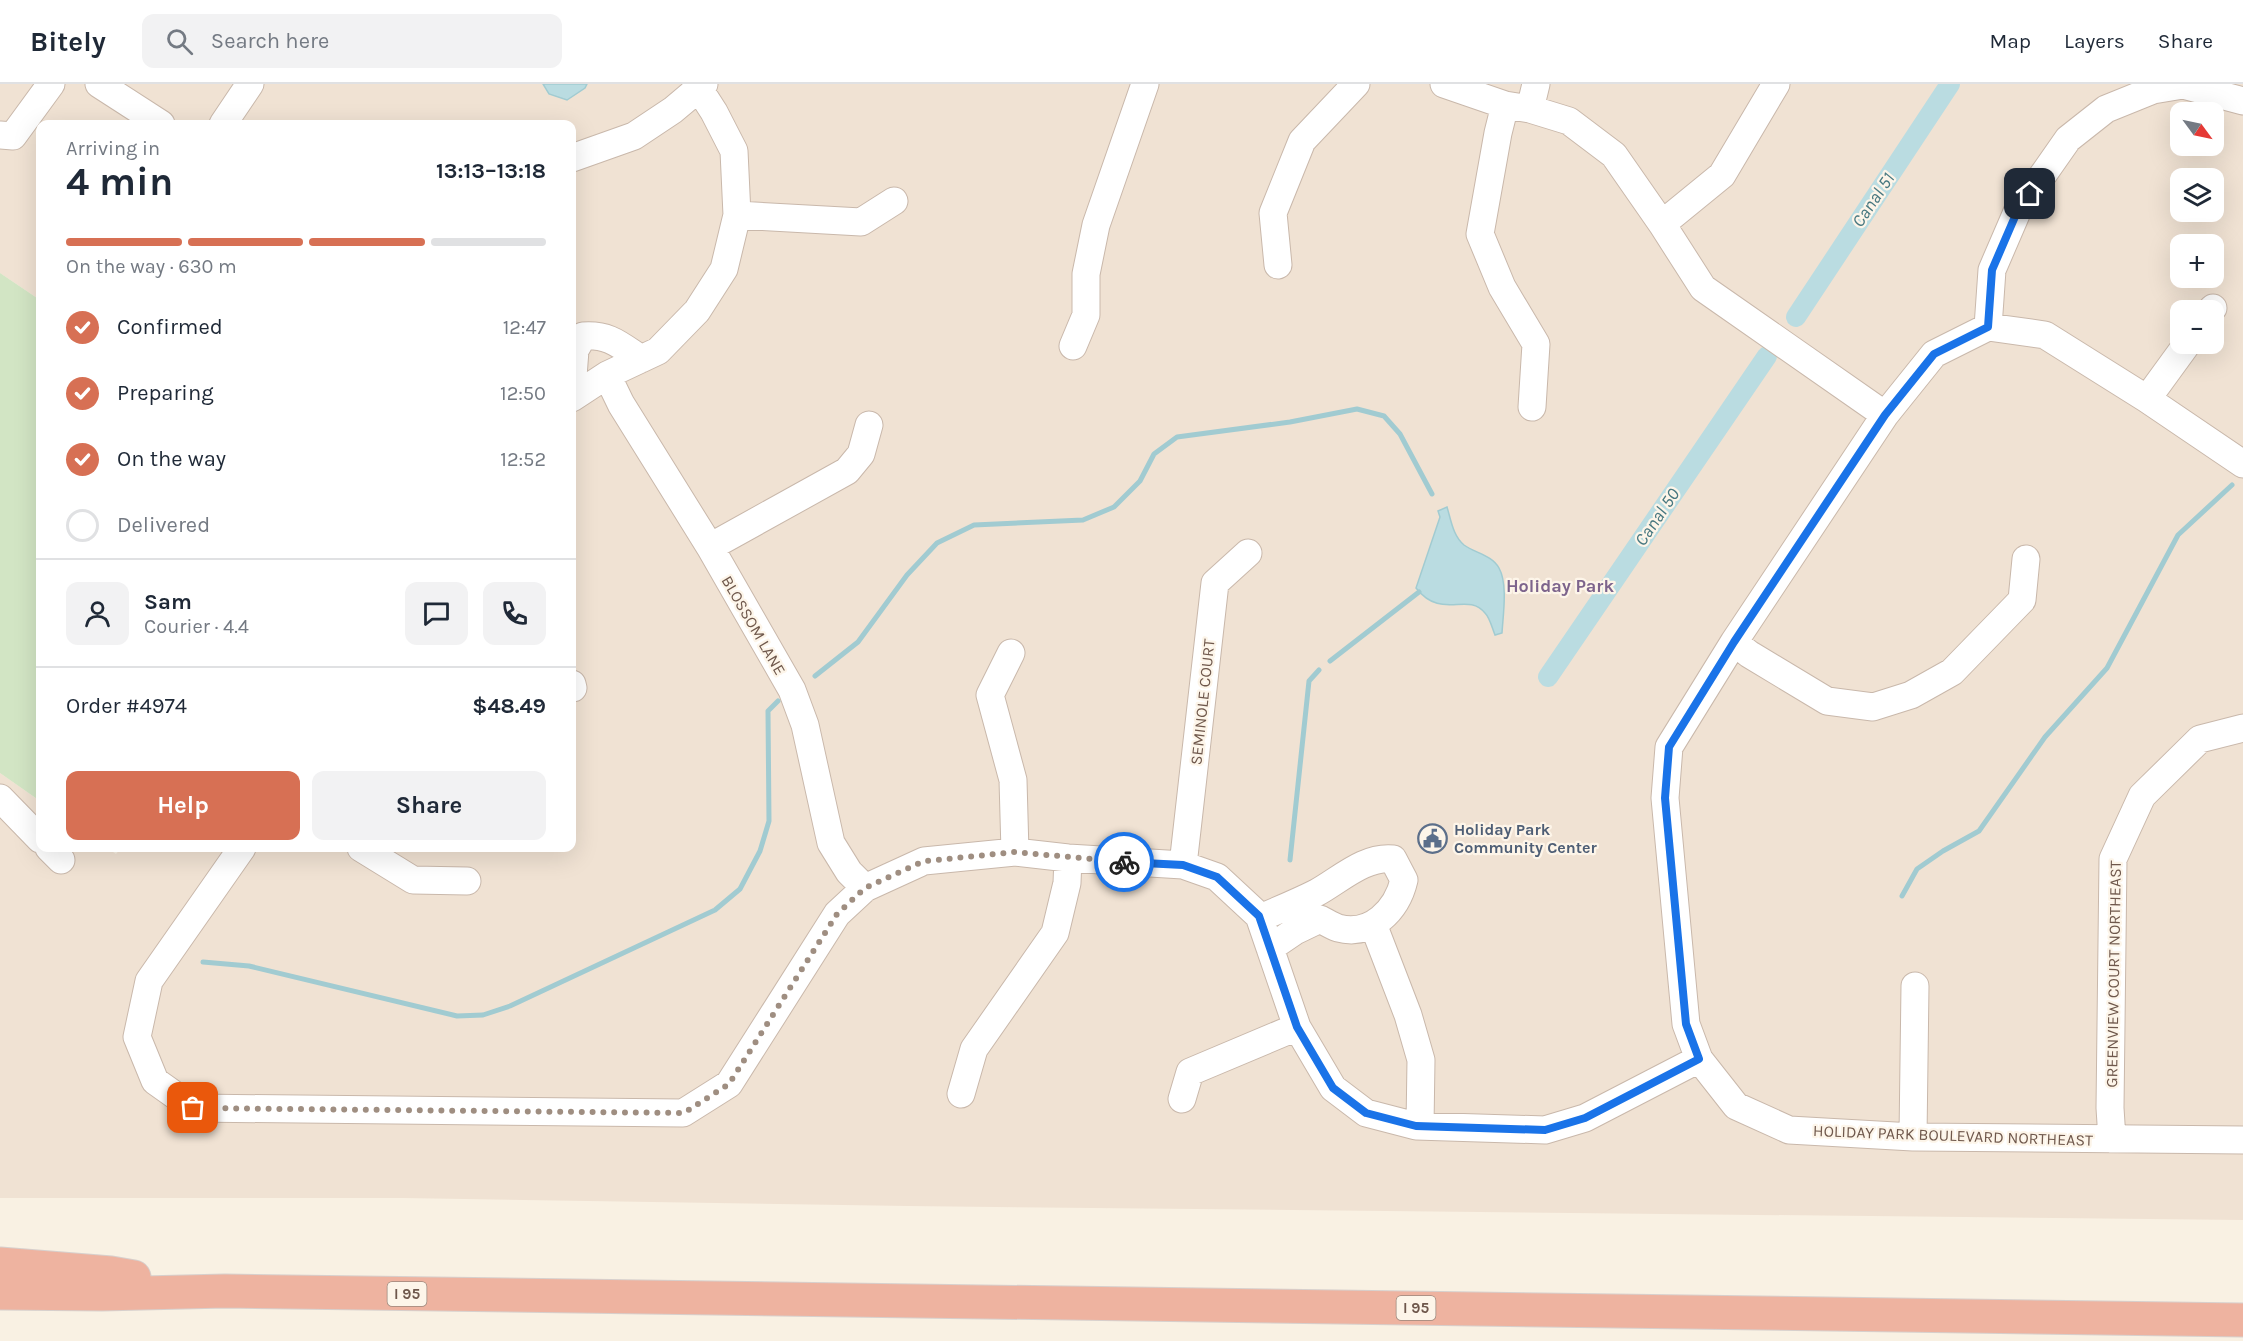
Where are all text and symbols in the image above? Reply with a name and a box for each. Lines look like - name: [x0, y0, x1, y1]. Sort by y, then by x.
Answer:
- search box: [142, 14, 562, 68]
- text: Bitely: [30, 25, 106, 58]
- icon: search: [163, 25, 196, 58]
- text: Search here: [211, 28, 329, 54]
- text: Map: [1989, 29, 2031, 53]
- text: Layers: [2064, 29, 2125, 53]
- text: Share: [2158, 29, 2213, 53]
- north arrow: [2170, 102, 2224, 156]
- map controls: [2170, 102, 2224, 354]
- text: Arriving in: [66, 137, 160, 160]
- text: 13:13–13:18: [436, 158, 546, 184]
- text: 4 min: [66, 159, 173, 205]
- pin: [2004, 168, 2055, 219]
- button: layers: [2170, 168, 2224, 222]
- water label: Canal 51: [1847, 169, 1899, 231]
- icon: home: [2013, 177, 2046, 210]
- button: +: [2170, 234, 2224, 288]
- text: On the way · 630 m: [66, 255, 237, 278]
- button: −: [2170, 300, 2224, 354]
- icon: check: [66, 311, 99, 344]
- text: Confirmed: [117, 314, 223, 340]
- text: 12:47: [503, 316, 546, 339]
- icon: check: [66, 377, 99, 410]
- text: Preparing: [117, 380, 214, 406]
- text: 12:50: [500, 382, 546, 405]
- icon: check: [66, 443, 99, 476]
- text: On the way: [117, 446, 226, 472]
- text: 12:52: [500, 448, 546, 471]
- water label: Canal 50: [1630, 484, 1685, 550]
- text: Delivered: [117, 512, 210, 538]
- street label: BLOSSOM LANE: [717, 572, 790, 678]
- district label: Holiday Park: [1506, 575, 1614, 597]
- button: person: [66, 582, 129, 645]
- button: chat: [405, 582, 468, 645]
- button: phone: [483, 582, 546, 645]
- text: Sam: [144, 589, 192, 615]
- text: Courier · 4.4: [144, 615, 249, 638]
- street label: SEMINOLE COURT: [1186, 638, 1219, 766]
- text: Order #4974: [66, 693, 187, 719]
- text: $48.49: [472, 693, 546, 719]
- button: Help: [66, 771, 300, 840]
- button: Share: [312, 771, 546, 840]
- place label: Holiday Park Community Center: [1454, 820, 1598, 857]
- public building icon: Holiday Park Community Center: [1417, 822, 1449, 854]
- courier: [1094, 832, 1154, 892]
- icon: bike: [1108, 846, 1141, 879]
- street label: GREENVIEW COURT NORTHEAST: [2102, 860, 2125, 1088]
- pin: [167, 1082, 218, 1133]
- icon: bag: [176, 1091, 209, 1124]
- street label: HOLIDAY PARK BOULEVARD NORTHEAST: [1813, 1121, 2093, 1150]
- road number: I 95: [388, 1282, 426, 1306]
- road number: I 95: [1396, 1296, 1436, 1320]

